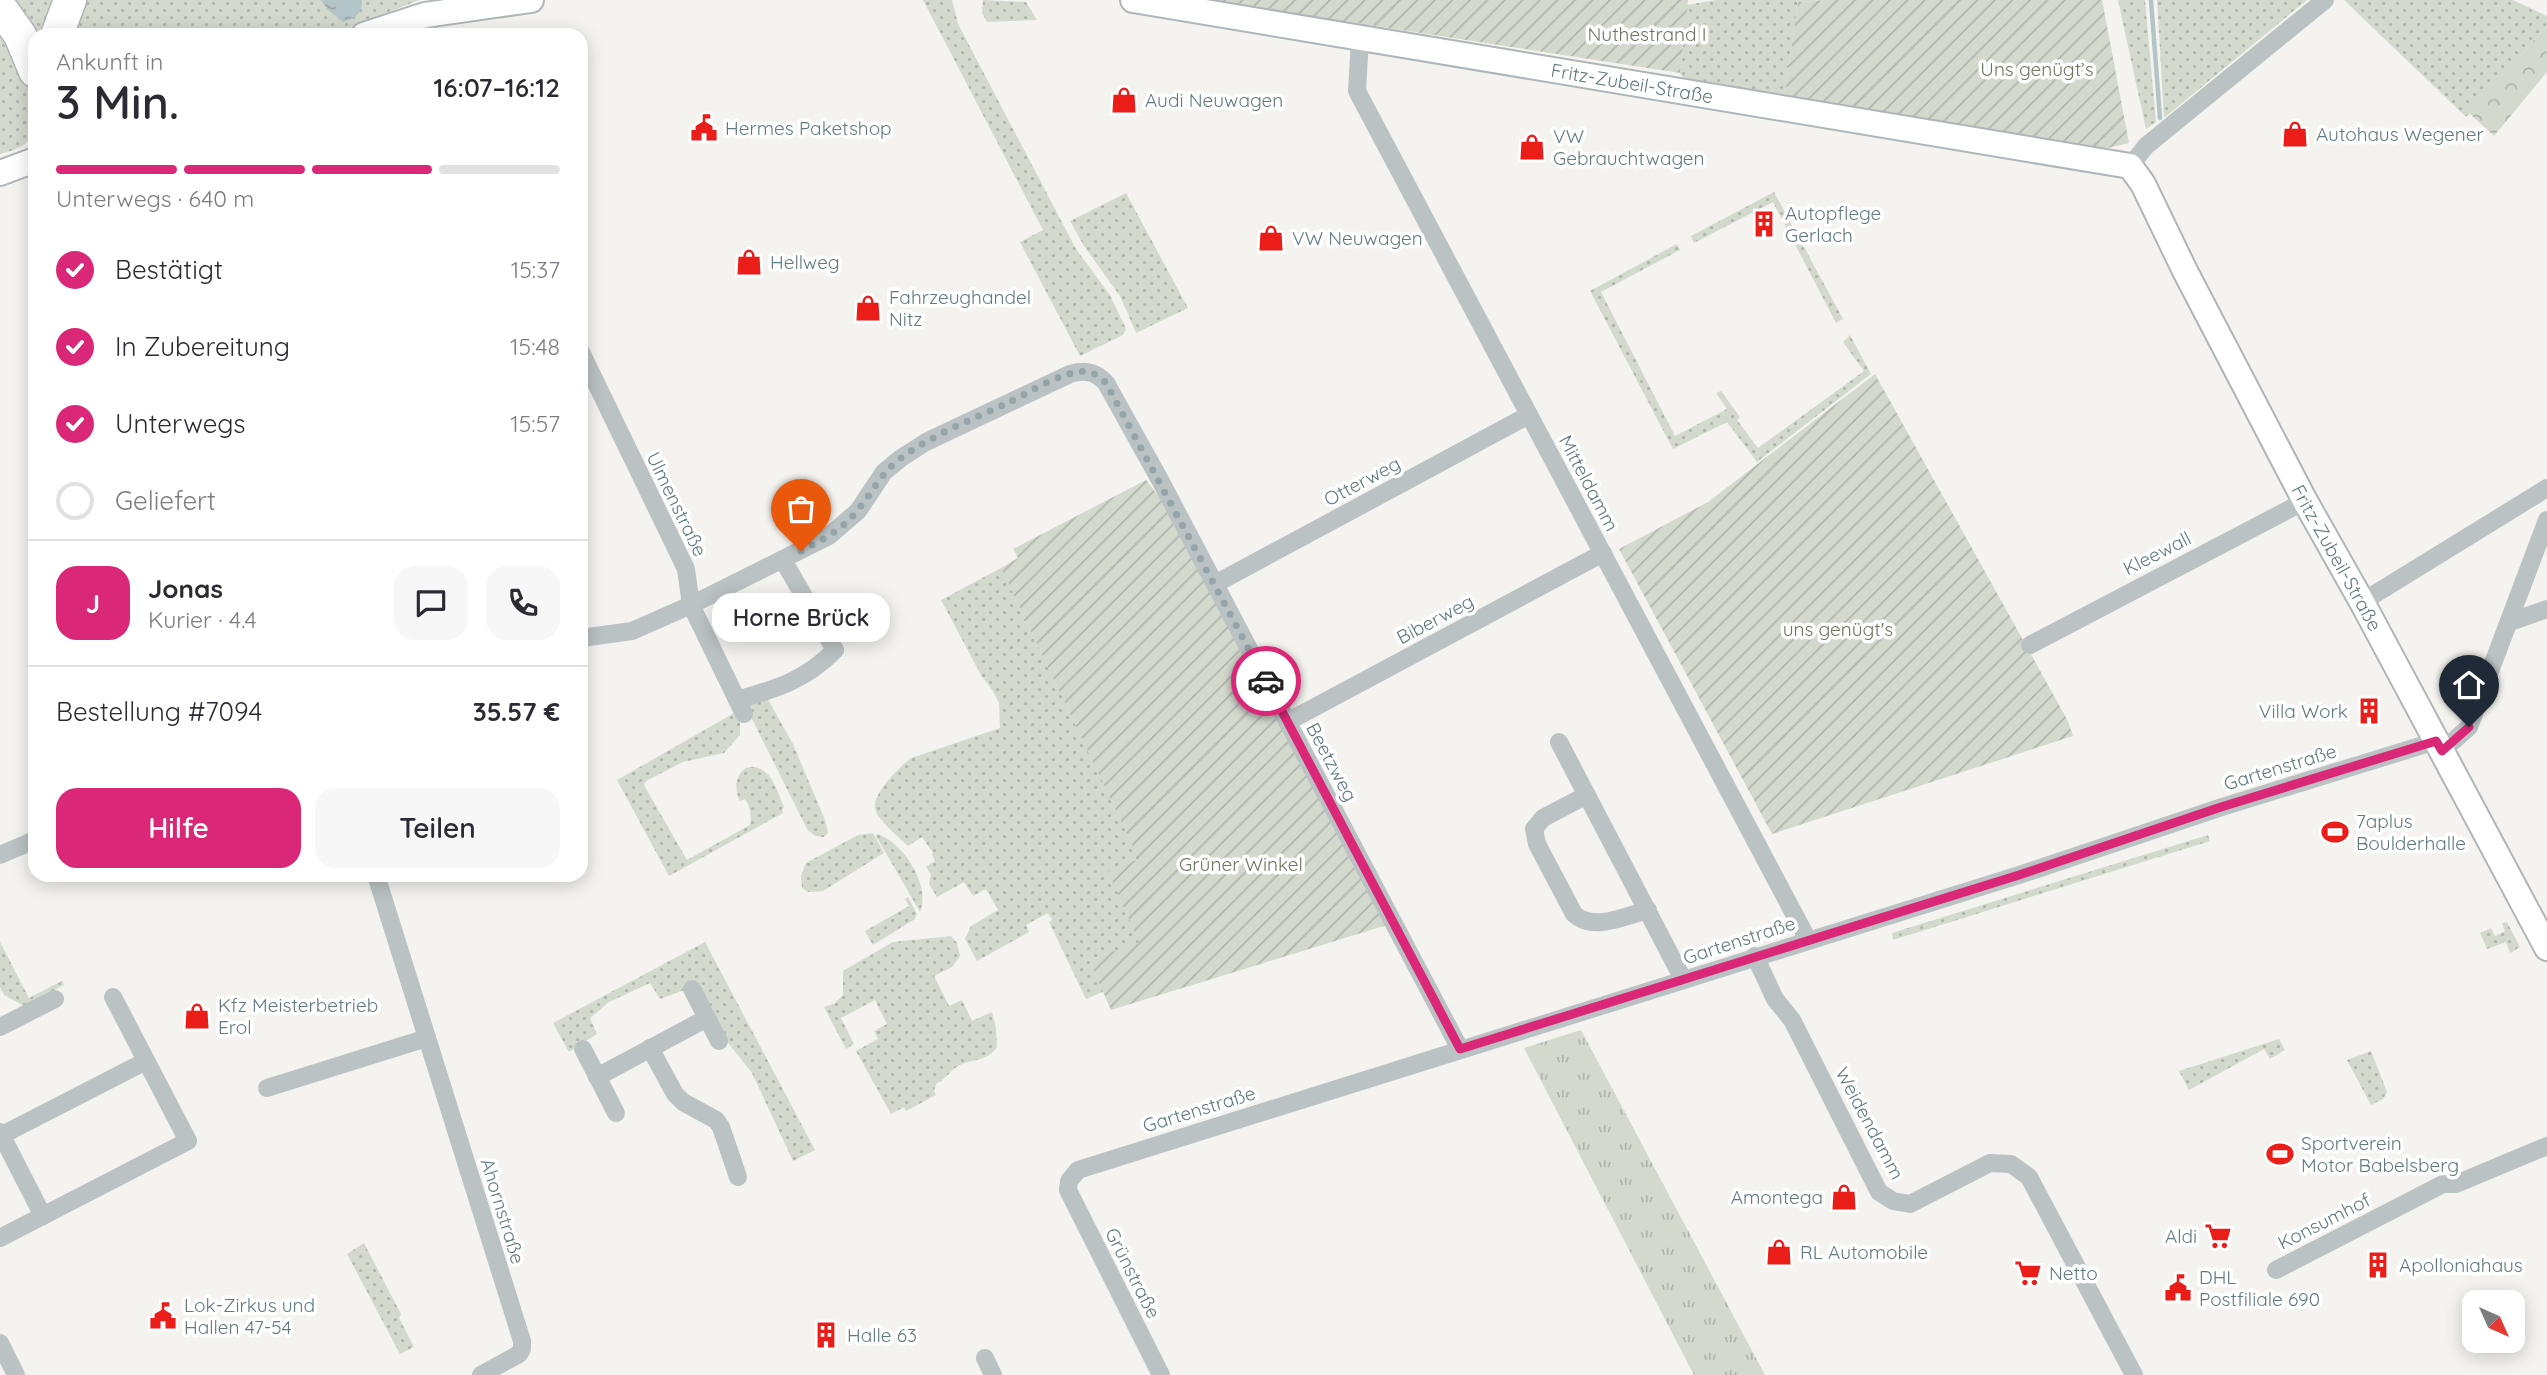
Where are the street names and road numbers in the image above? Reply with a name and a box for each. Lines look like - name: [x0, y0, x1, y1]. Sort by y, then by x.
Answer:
- street label: Fritz-Zubeil-Straße: [1549, 58, 1715, 108]
- street label: Mitteldamm: [1554, 431, 1624, 535]
- street label: Ulmenstraße: [641, 448, 713, 560]
- street label: Otterweg: [1320, 451, 1404, 511]
- street label: Fritz-Zubeil-Straße: [2286, 480, 2387, 635]
- street label: Kleewall: [2119, 526, 2195, 580]
- street label: Biberweg: [1392, 589, 1478, 649]
- street label: Beetzweg: [1301, 718, 1363, 806]
- street label: Gartenstraße: [2221, 738, 2339, 796]
- street label: Gartenstraße: [1680, 911, 1798, 969]
- street label: Weidendamm: [1830, 1063, 1910, 1183]
- street label: Gartenstraße: [1140, 1080, 1258, 1138]
- street label: Ahornstraße: [476, 1155, 530, 1267]
- street label: Konsumhof: [2274, 1187, 2375, 1255]
- street label: Grünstraße: [1100, 1224, 1166, 1322]

